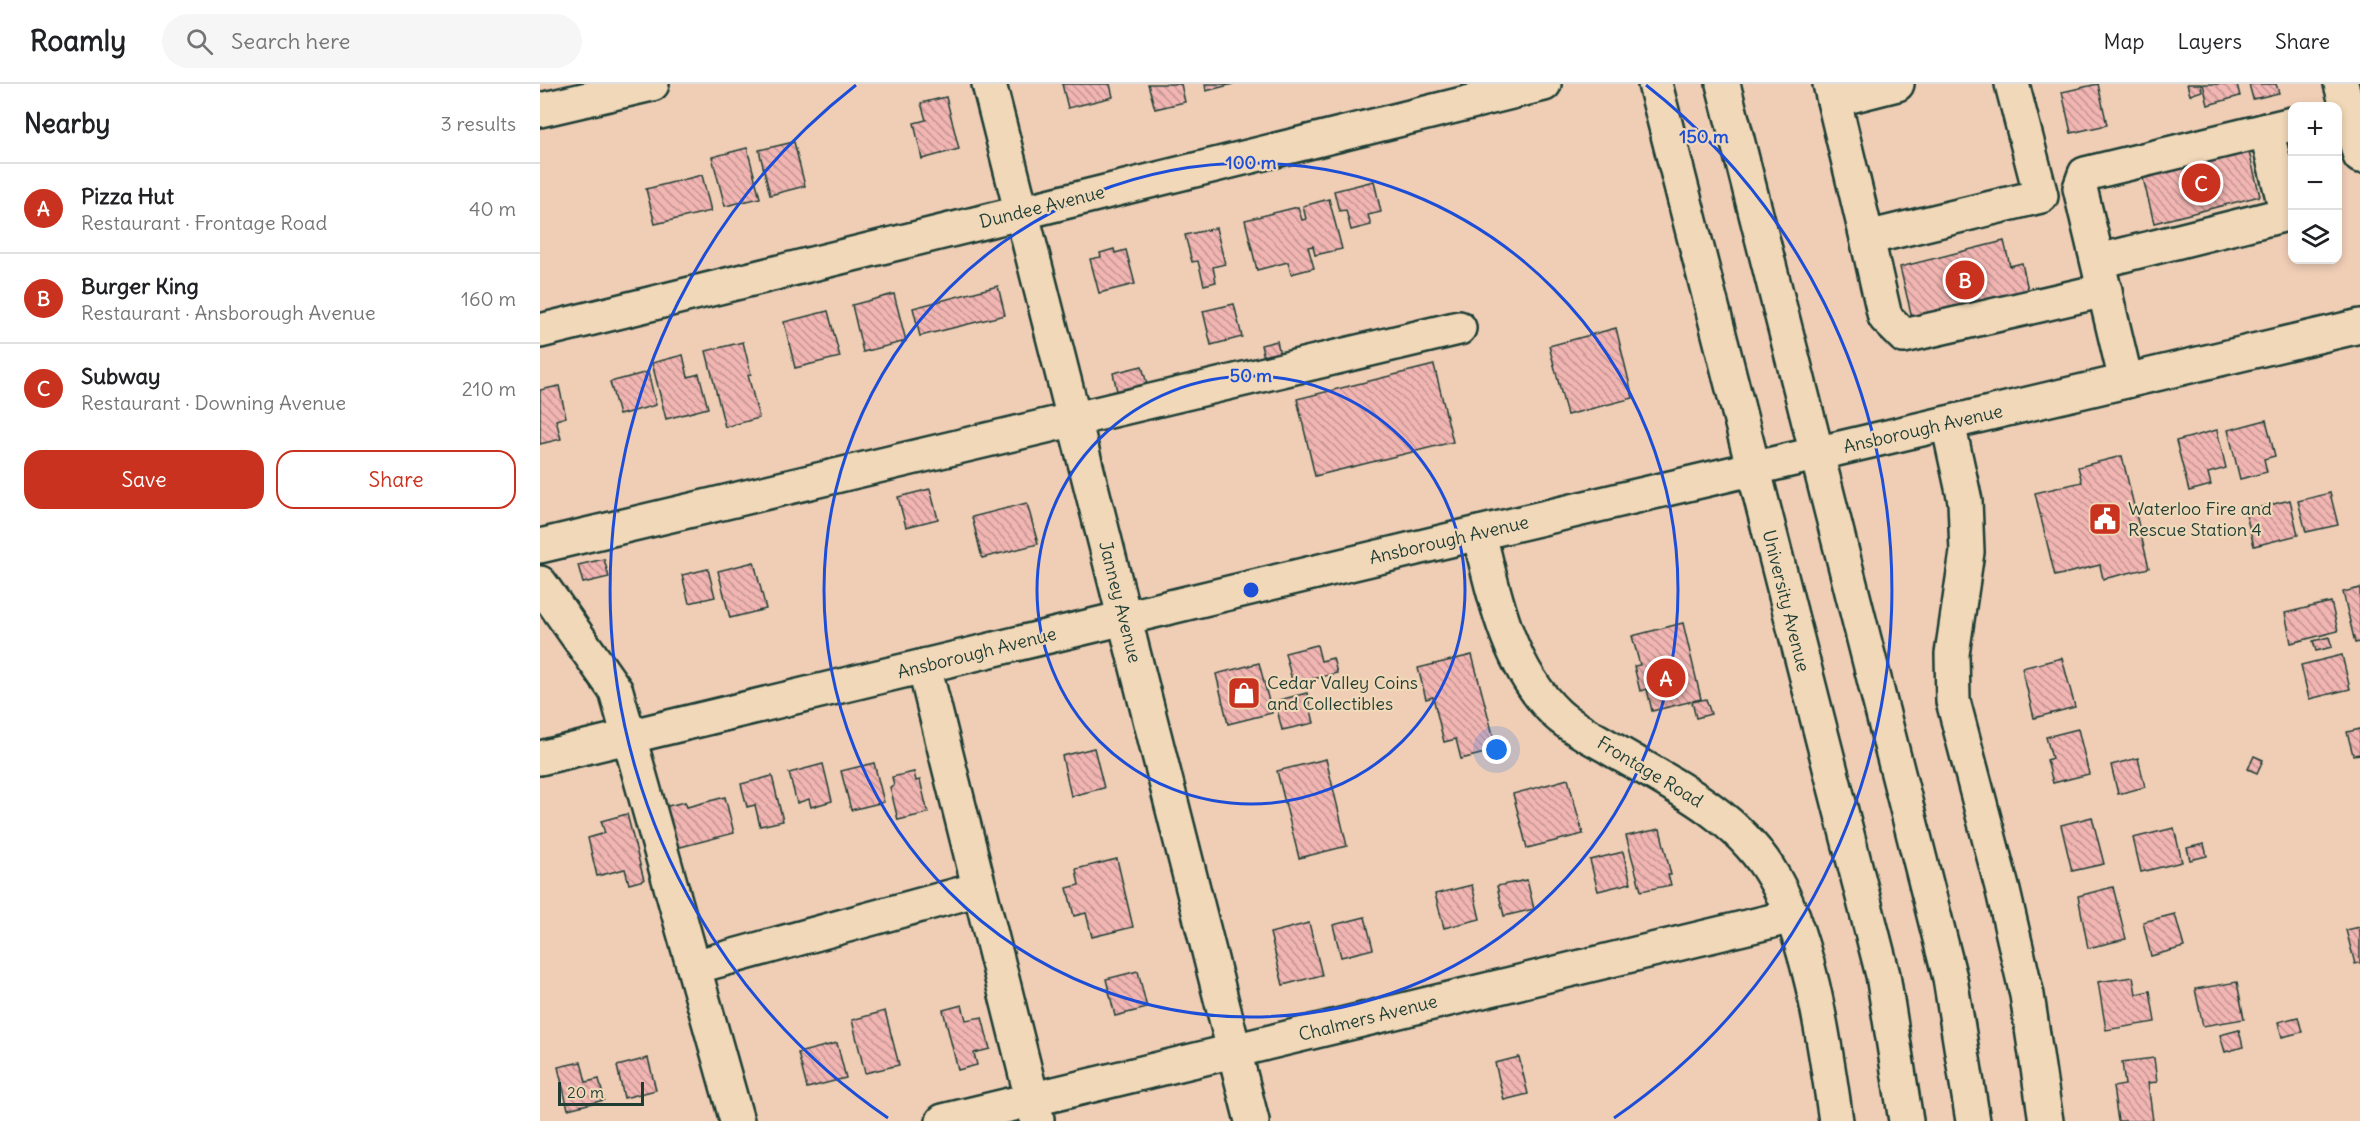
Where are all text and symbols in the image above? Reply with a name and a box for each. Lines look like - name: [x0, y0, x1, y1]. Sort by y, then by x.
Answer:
- search box: [162, 14, 582, 68]
- text: Roamly: [30, 23, 126, 59]
- icon: search: [183, 25, 216, 58]
- text: Search here: [231, 27, 350, 55]
- text: Map: [2104, 28, 2144, 55]
- text: Layers: [2177, 28, 2242, 55]
- text: Share: [2275, 28, 2330, 55]
- map controls: [2288, 102, 2342, 264]
- button: +: [2288, 102, 2342, 156]
- text: Nearby: [24, 107, 110, 140]
- text: 3 results: [440, 111, 516, 136]
- text: 150 m: [1679, 125, 1729, 148]
- text: 100 m: [1226, 151, 1277, 174]
- button: −: [2288, 156, 2342, 210]
- pin: C: [2182, 160, 2220, 206]
- street label: Dundee Avenue: [977, 180, 1107, 233]
- text: Pizza Hut: [81, 182, 174, 210]
- text: A: [37, 196, 50, 221]
- text: 40 m: [469, 196, 516, 221]
- text: Restaurant · Frontage Road: [81, 210, 327, 235]
- button: layers: [2288, 210, 2342, 264]
- pin: B: [1946, 258, 1984, 302]
- text: Burger King: [81, 272, 199, 300]
- text: B: [37, 286, 50, 311]
- text: 160 m: [461, 286, 516, 311]
- text: Restaurant · Ansborough Avenue: [81, 300, 376, 325]
- text: Subway: [81, 362, 160, 390]
- text: 50 m: [1230, 364, 1272, 387]
- text: C: [37, 376, 50, 401]
- text: 210 m: [462, 376, 516, 401]
- text: Restaurant · Downing Avenue: [81, 390, 346, 415]
- street label: Ansborough Avenue: [1841, 399, 2005, 458]
- button: Save: [24, 450, 264, 509]
- button: Share: [276, 450, 516, 509]
- place label: Waterloo Fire and Rescue Station 4: [2128, 497, 2272, 541]
- public building icon: Waterloo Fire and Rescue Station 4: [2087, 501, 2123, 537]
- street label: Ansborough Avenue: [1367, 510, 1531, 569]
- street label: University Avenue: [1758, 528, 1815, 674]
- street label: Janney Avenue: [1094, 539, 1147, 665]
- centre of rings: [1241, 580, 1261, 600]
- street label: Ansborough Avenue: [895, 622, 1059, 683]
- pin: A: [1646, 656, 1686, 700]
- place label: Cedar Valley Coins and Collectibles: [1267, 671, 1418, 715]
- shop icon: Cedar Valley Coins and Collectibles: [1226, 675, 1262, 711]
- street label: Frontage Road: [1593, 731, 1708, 812]
- your location: [1482, 735, 1511, 764]
- street label: Chalmers Avenue: [1296, 989, 1440, 1046]
- scale bar: [558, 1079, 644, 1106]
- text: 20 m: [567, 1082, 604, 1102]

